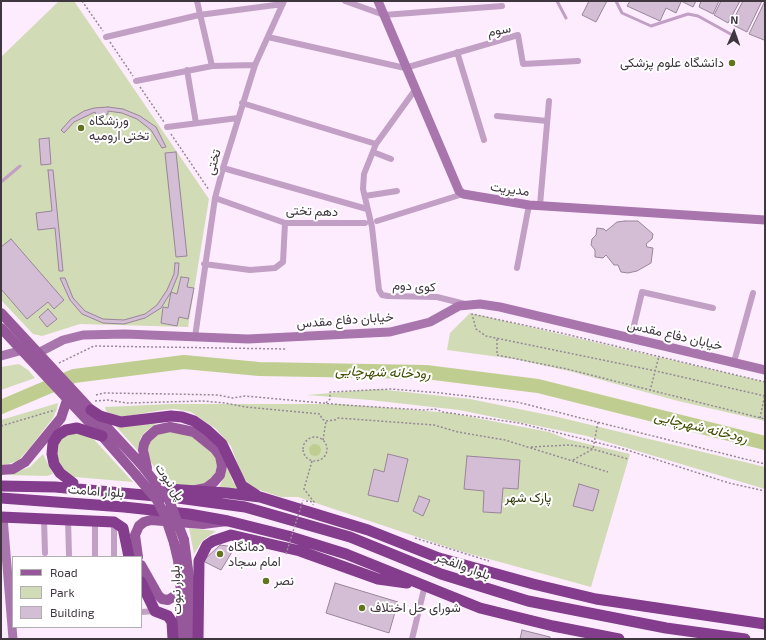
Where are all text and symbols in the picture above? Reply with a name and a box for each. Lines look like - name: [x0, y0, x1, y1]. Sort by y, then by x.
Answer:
- north arrow: [714, 12, 754, 52]
- text: N: [730, 13, 739, 26]
- street label: سوم: [486, 20, 512, 40]
- place label: دانشگاه علوم پزشکی: [620, 55, 724, 71]
- marker: دانشگاه علوم پزشکی: [727, 58, 737, 68]
- place label: ورزشگاه تختی ارومیه: [89, 113, 149, 144]
- marker: ورزشگاه تختی ارومیه: [76, 123, 86, 133]
- street label: تختی: [202, 147, 224, 177]
- street label: مدیریت: [489, 179, 531, 199]
- street label: دهم تختی: [286, 202, 338, 220]
- street label: کوی دوم: [392, 277, 436, 295]
- street label: خیابان دفاع مقدس: [296, 309, 394, 331]
- street label: خیابان دفاع مقدس: [626, 316, 724, 354]
- water label: رودخانه شهرچایی: [335, 362, 431, 382]
- water label: رودخانه شهرچایی: [653, 407, 749, 447]
- street label: پل نبوت: [152, 460, 188, 504]
- street label: بلوار امامت: [67, 481, 125, 501]
- park label: پارک شهر: [505, 490, 551, 506]
- place label: دمانگاه امام سجاد: [228, 539, 281, 570]
- marker: دمانگاه امام سجاد: [215, 549, 225, 559]
- street label: بلوار والفجر: [434, 549, 492, 583]
- legend: [12, 556, 142, 628]
- text: Road: [50, 565, 78, 579]
- street label: بلوار نبوت: [167, 565, 185, 615]
- place label: نصر: [274, 573, 294, 589]
- marker: نصر: [261, 576, 271, 586]
- text: Park: [50, 585, 75, 599]
- place label: شورای حل اختلاف: [370, 600, 461, 616]
- marker: شورای حل اختلاف: [357, 603, 367, 613]
- text: Building: [50, 605, 94, 619]

